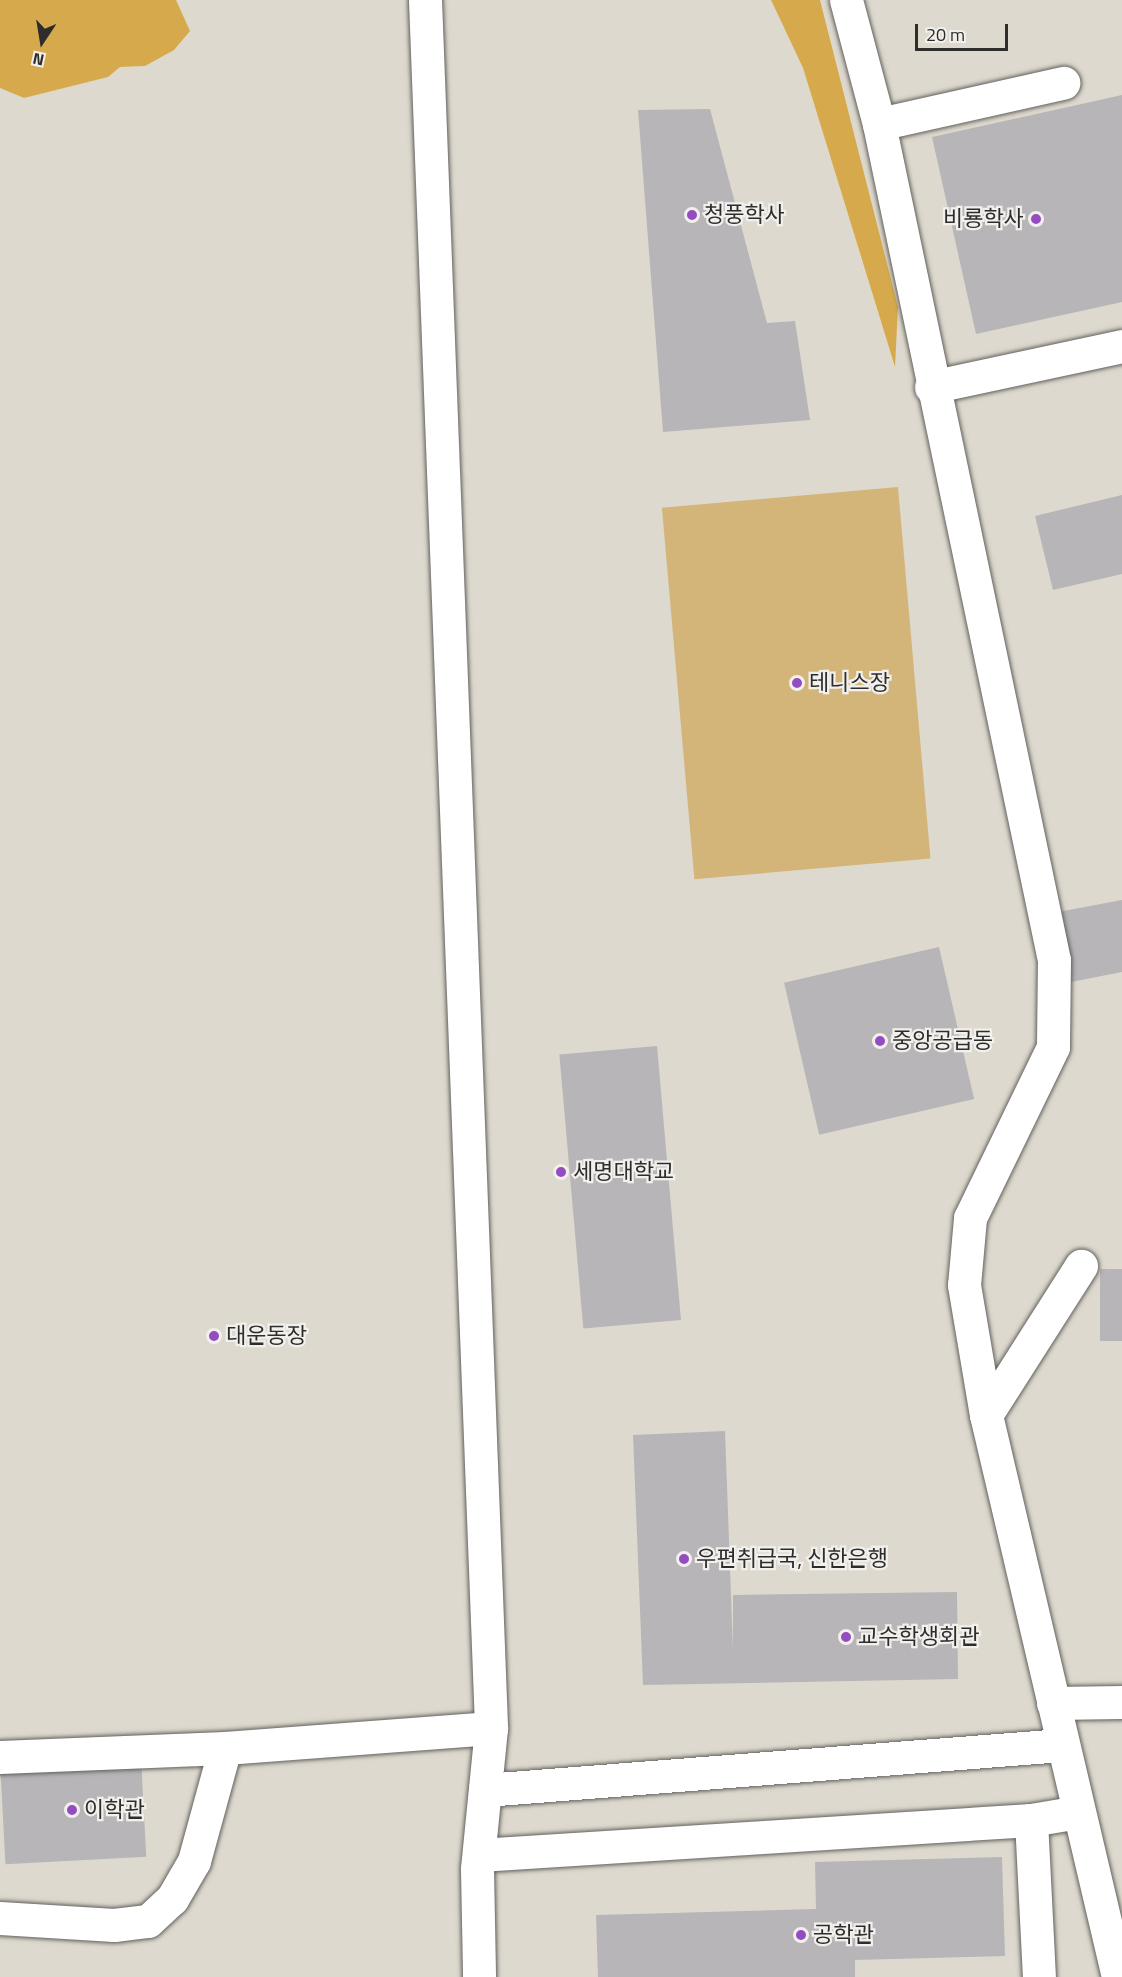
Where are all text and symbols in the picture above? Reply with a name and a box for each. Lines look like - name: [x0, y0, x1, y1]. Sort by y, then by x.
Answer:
- north arrow: [12, 12, 72, 72]
- scale bar: [918, 12, 1011, 50]
- text: 20 m: [926, 21, 965, 48]
- text: N: [30, 47, 46, 72]
- place label: 청풍학사: [704, 202, 785, 228]
- place label: 비룡학사: [943, 206, 1024, 232]
- marker: 청풍학사: [685, 208, 699, 222]
- marker: 비룡학사: [1029, 212, 1043, 226]
- place label: 테니스장: [809, 670, 890, 696]
- marker: 테니스장: [790, 676, 804, 690]
- place label: 중앙공급동: [892, 1028, 993, 1054]
- marker: 중앙공급동: [873, 1034, 887, 1048]
- place label: 세명대학교: [573, 1159, 674, 1185]
- marker: 세명대학교: [554, 1165, 568, 1179]
- place label: 대운동장: [226, 1323, 307, 1349]
- marker: 대운동장: [207, 1329, 221, 1343]
- place label: 우편취급국, 신한은행: [696, 1546, 888, 1572]
- marker: 우편취급국, 신한은행: [677, 1552, 691, 1566]
- place label: 교수학생회관: [858, 1624, 979, 1650]
- marker: 교수학생회관: [839, 1630, 853, 1644]
- place label: 이학관: [84, 1797, 145, 1823]
- marker: 이학관: [65, 1803, 79, 1817]
- place label: 공학관: [813, 1922, 874, 1948]
- marker: 공학관: [794, 1928, 808, 1942]

